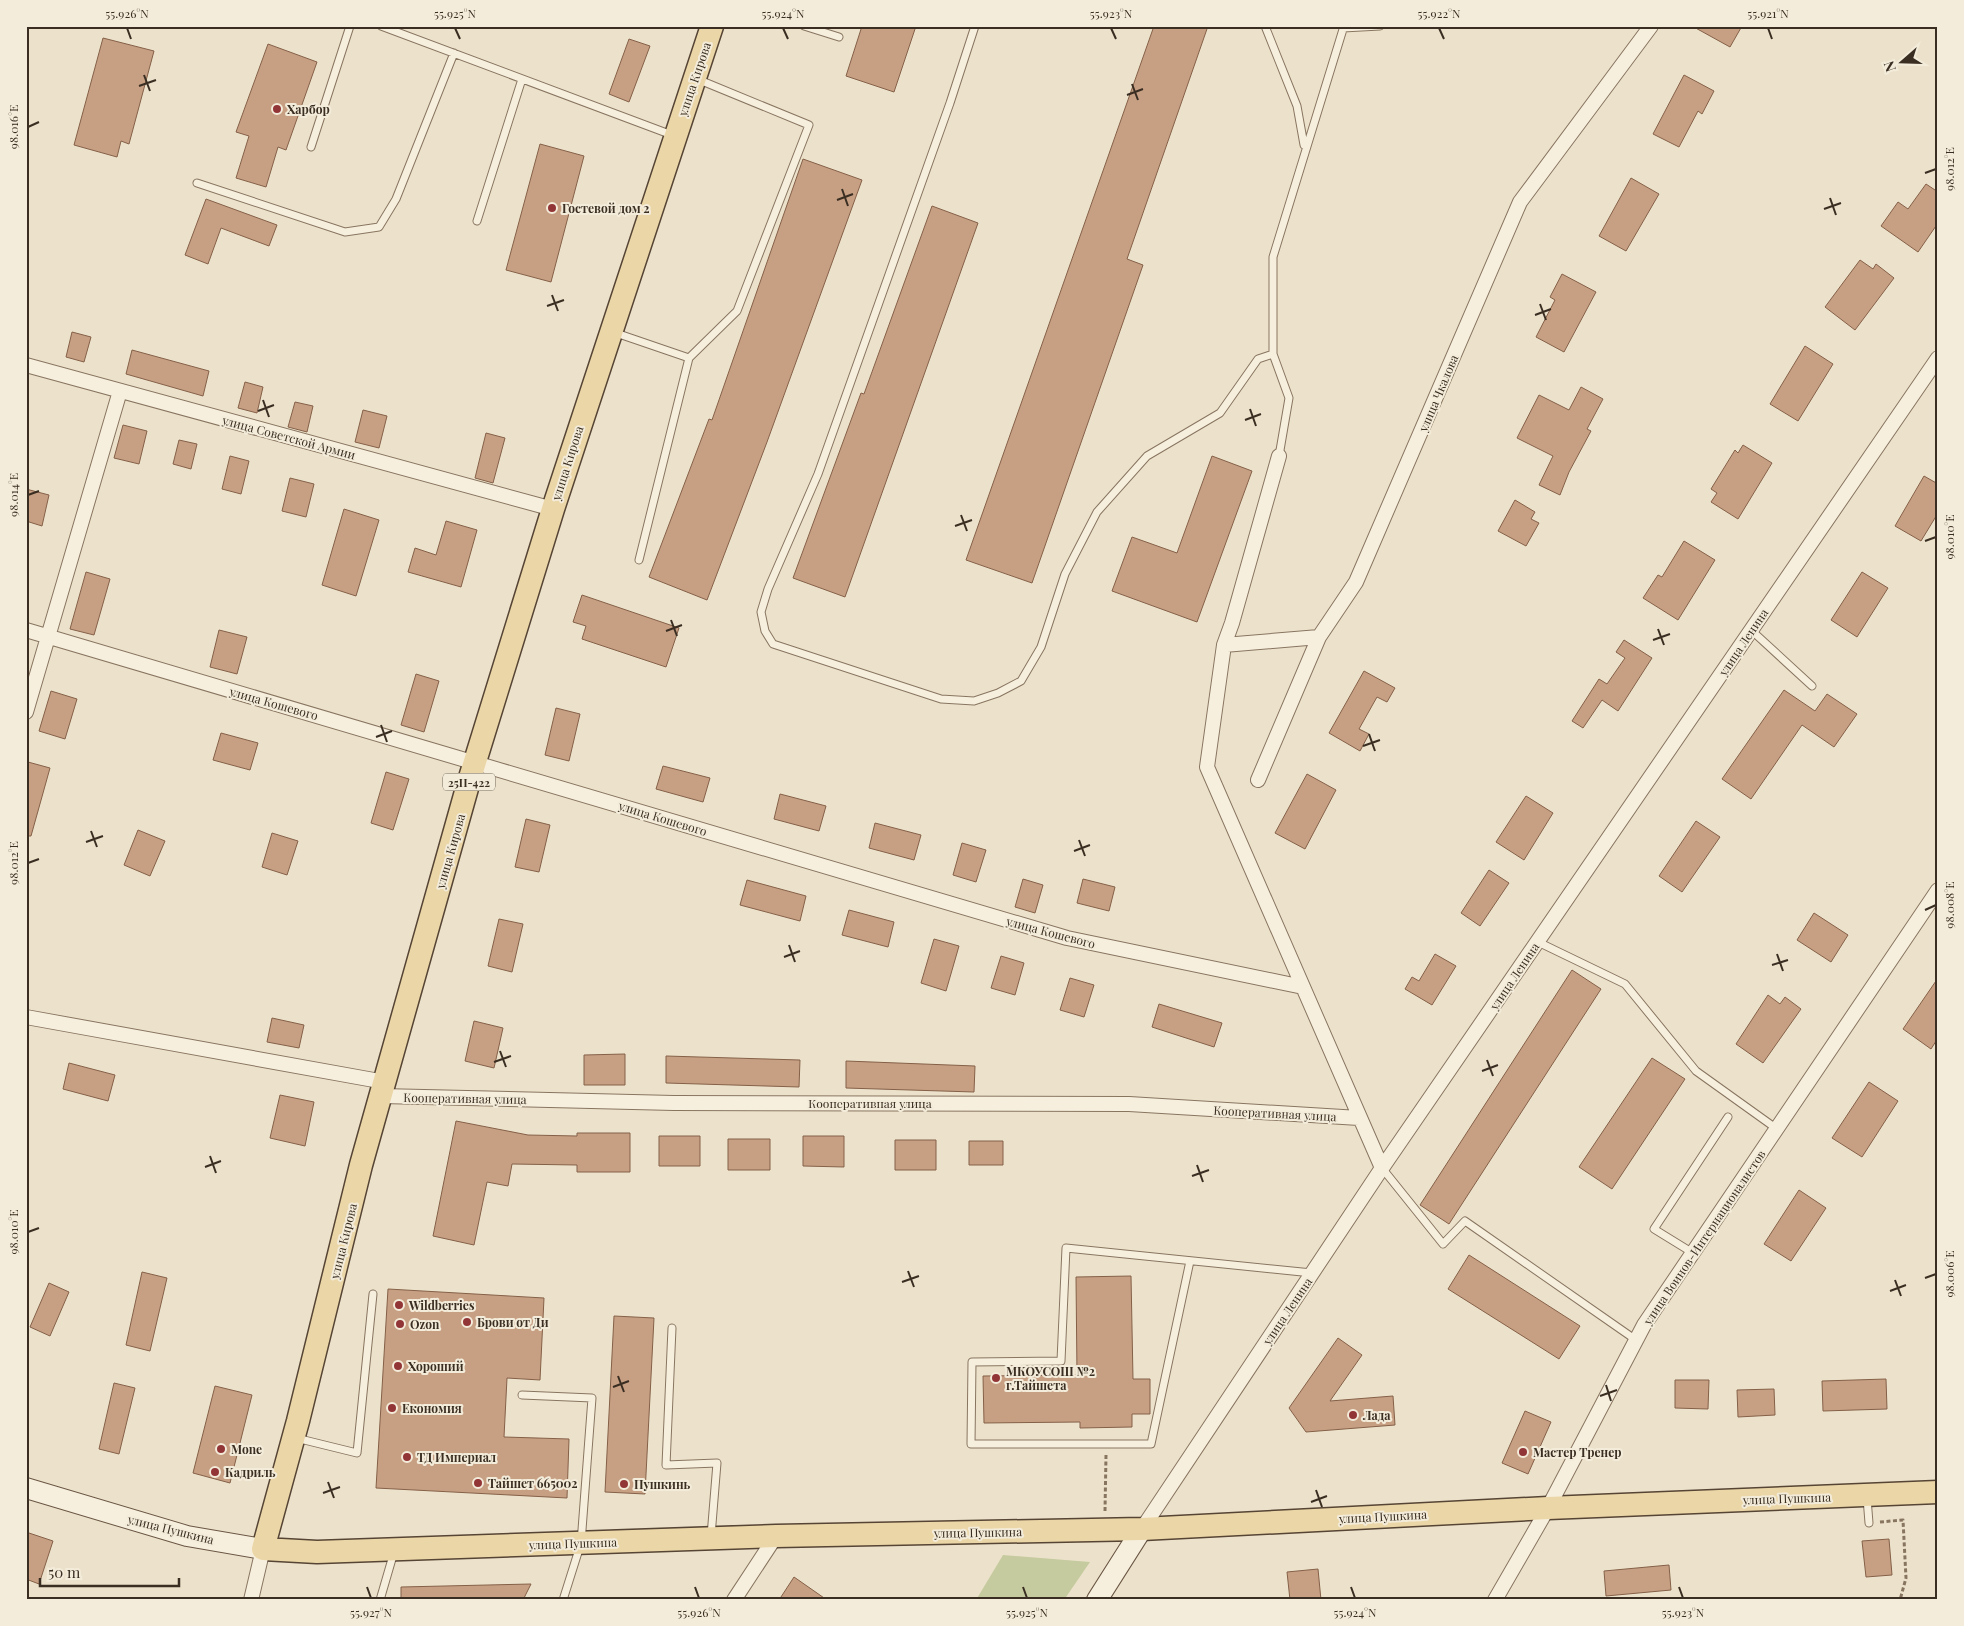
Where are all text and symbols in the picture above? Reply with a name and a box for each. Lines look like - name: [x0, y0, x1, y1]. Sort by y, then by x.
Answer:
- text: 55.926°N: [105, 5, 149, 21]
- text: 55.925°N: [434, 5, 477, 21]
- text: 55.924°N: [762, 5, 805, 21]
- text: 55.923°N: [1090, 5, 1133, 21]
- text: 55.922°N: [1418, 5, 1461, 21]
- text: 55.921°N: [1747, 5, 1789, 21]
- north arrow: [1876, 38, 1926, 88]
- street label: улица Кирова: [674, 40, 714, 119]
- text: N: [1879, 59, 1900, 75]
- place label: Харбор: [287, 101, 330, 117]
- marker: Харбор: [271, 103, 283, 115]
- text: 98.016°E: [5, 105, 21, 149]
- text: 98.012°E: [1941, 147, 1957, 191]
- place label: Гостевой дом 2: [562, 200, 650, 216]
- marker: Гостевой дом 2: [546, 202, 558, 214]
- street label: улица Чкалова: [1414, 352, 1461, 435]
- street label: улица Советской Армии: [220, 411, 358, 463]
- street label: улица Кирова: [547, 424, 587, 503]
- text: 98.014°E: [5, 473, 21, 517]
- text: 98.010°E: [1941, 514, 1957, 560]
- street label: улица Ленина: [1714, 605, 1771, 679]
- street label: улица Кошевого: [227, 682, 321, 723]
- road number: 25Н-422: [443, 774, 495, 790]
- street label: улица Кошевого: [616, 797, 709, 839]
- street label: улица Кирова: [431, 812, 468, 891]
- text: 98.012°E: [5, 841, 21, 885]
- text: 98.008°E: [1941, 881, 1957, 929]
- street label: улица Кошевого: [1004, 912, 1098, 952]
- street label: улица Ленина: [1485, 939, 1542, 1013]
- street label: Кооперативная улица: [403, 1089, 527, 1107]
- street label: Кооперативная улица: [808, 1095, 932, 1111]
- street label: Кооперативная улица: [1213, 1102, 1337, 1124]
- street label: улица Воинов-Интернационалистов: [1639, 1146, 1769, 1328]
- street label: улица Кирова: [326, 1202, 360, 1281]
- text: 98.010°E: [5, 1209, 21, 1255]
- text: 98.006°E: [1941, 1250, 1957, 1298]
- street label: улица Ленина: [1258, 1274, 1315, 1348]
- place label: Wildberries: [408, 1297, 475, 1313]
- marker: Wildberries: [393, 1299, 405, 1311]
- place label: Брови от Ди: [477, 1314, 549, 1330]
- place label: Ozon: [410, 1316, 440, 1332]
- marker: Брови от Ди: [461, 1316, 473, 1328]
- marker: Ozon: [394, 1318, 406, 1330]
- place label: Хороший: [408, 1358, 464, 1374]
- marker: Хороший: [392, 1360, 404, 1372]
- place label: МКОУСОШ №2 г.Тайшета: [1006, 1363, 1095, 1393]
- marker: МКОУСОШ №2 г.Тайшета: [990, 1372, 1002, 1384]
- place label: Економия: [402, 1400, 462, 1416]
- marker: Економия: [386, 1402, 398, 1414]
- place label: Лада: [1362, 1407, 1391, 1423]
- marker: Лада: [1347, 1409, 1359, 1421]
- place label: Mone: [231, 1441, 262, 1457]
- marker: Mone: [215, 1443, 227, 1455]
- place label: Мастер Тренер: [1533, 1444, 1621, 1460]
- marker: Мастер Тренер: [1517, 1446, 1529, 1458]
- place label: ТД Империал: [417, 1449, 496, 1465]
- marker: ТД Империал: [401, 1451, 413, 1463]
- place label: Кадриль: [225, 1464, 276, 1480]
- marker: Кадриль: [209, 1466, 221, 1478]
- place label: Тайшет 665002: [488, 1475, 578, 1491]
- place label: Пушкинь: [634, 1476, 691, 1492]
- marker: Тайшет 665002: [472, 1477, 484, 1489]
- marker: Пушкинь: [618, 1478, 630, 1490]
- street label: улица Пушкина: [1742, 1488, 1831, 1508]
- street label: улица Пушкина: [1338, 1506, 1427, 1526]
- street label: улица Пушкина: [125, 1510, 216, 1547]
- street label: улица Пушкина: [933, 1523, 1022, 1541]
- street label: улица Пушкина: [528, 1533, 617, 1553]
- scale bar: [40, 1556, 179, 1588]
- text: 50 m: [48, 1562, 81, 1582]
- text: 55.927°N: [350, 1604, 393, 1620]
- text: 55.926°N: [677, 1604, 721, 1620]
- text: 55.925°N: [1006, 1604, 1049, 1620]
- text: 55.924°N: [1334, 1604, 1377, 1620]
- text: 55.923°N: [1662, 1604, 1705, 1620]

